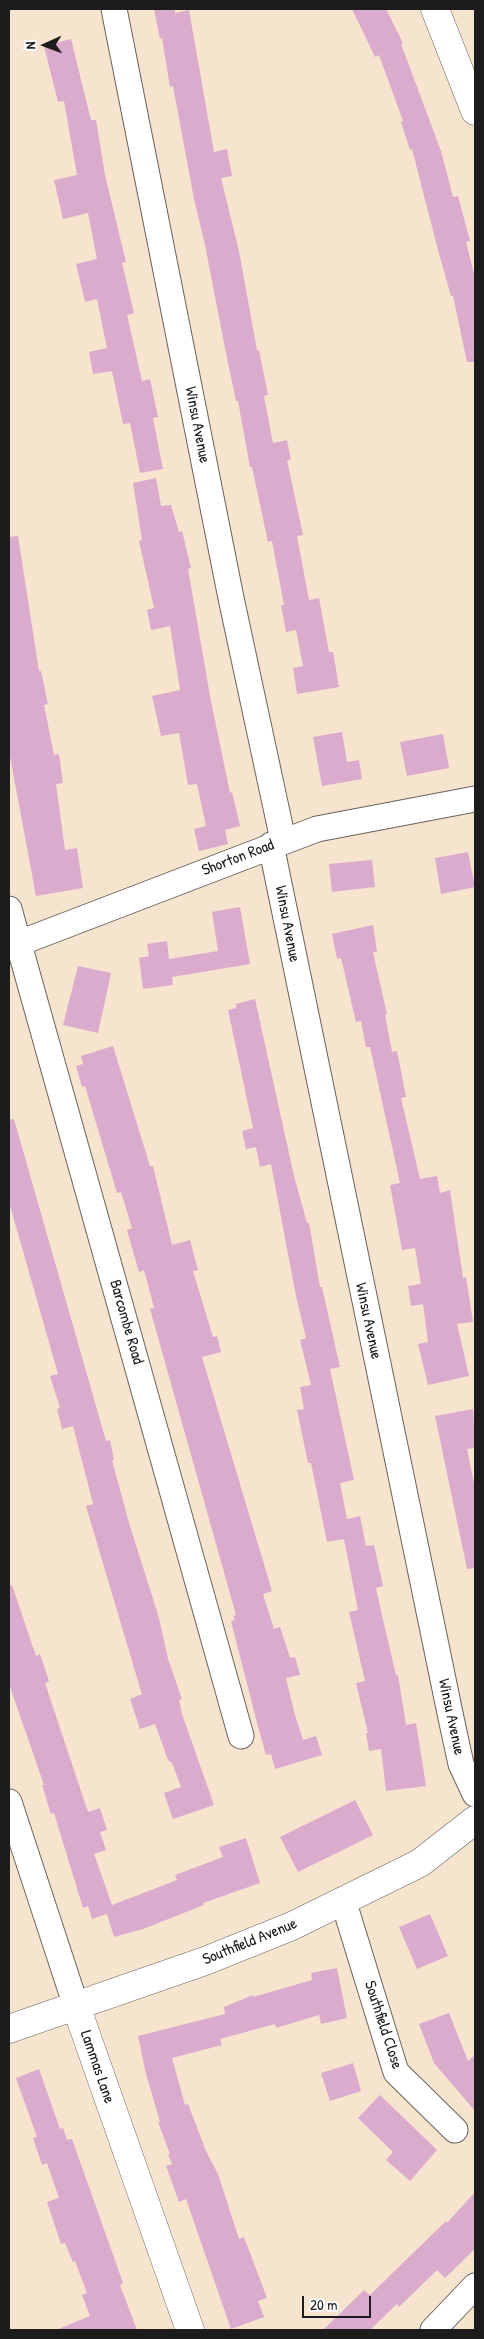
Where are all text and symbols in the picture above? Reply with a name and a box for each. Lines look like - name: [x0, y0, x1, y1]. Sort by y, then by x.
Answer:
- north arrow: [20, 20, 70, 70]
- text: N: [20, 41, 39, 50]
- street label: Winsu Avenue: [180, 385, 214, 465]
- street label: Shorton Road: [199, 835, 277, 881]
- street label: Winsu Avenue: [270, 884, 304, 964]
- street label: Barcombe Road: [105, 1278, 147, 1366]
- street label: Winsu Avenue: [351, 1281, 385, 1361]
- street label: Winsu Avenue: [434, 1677, 468, 1757]
- street label: Southfield Avenue: [200, 1914, 300, 1970]
- street label: Southfield Close: [360, 1979, 406, 2071]
- street label: Lammas Lane: [76, 2028, 118, 2106]
- scale bar: [304, 2286, 373, 2318]
- text: 20 m: [310, 2294, 337, 2315]

